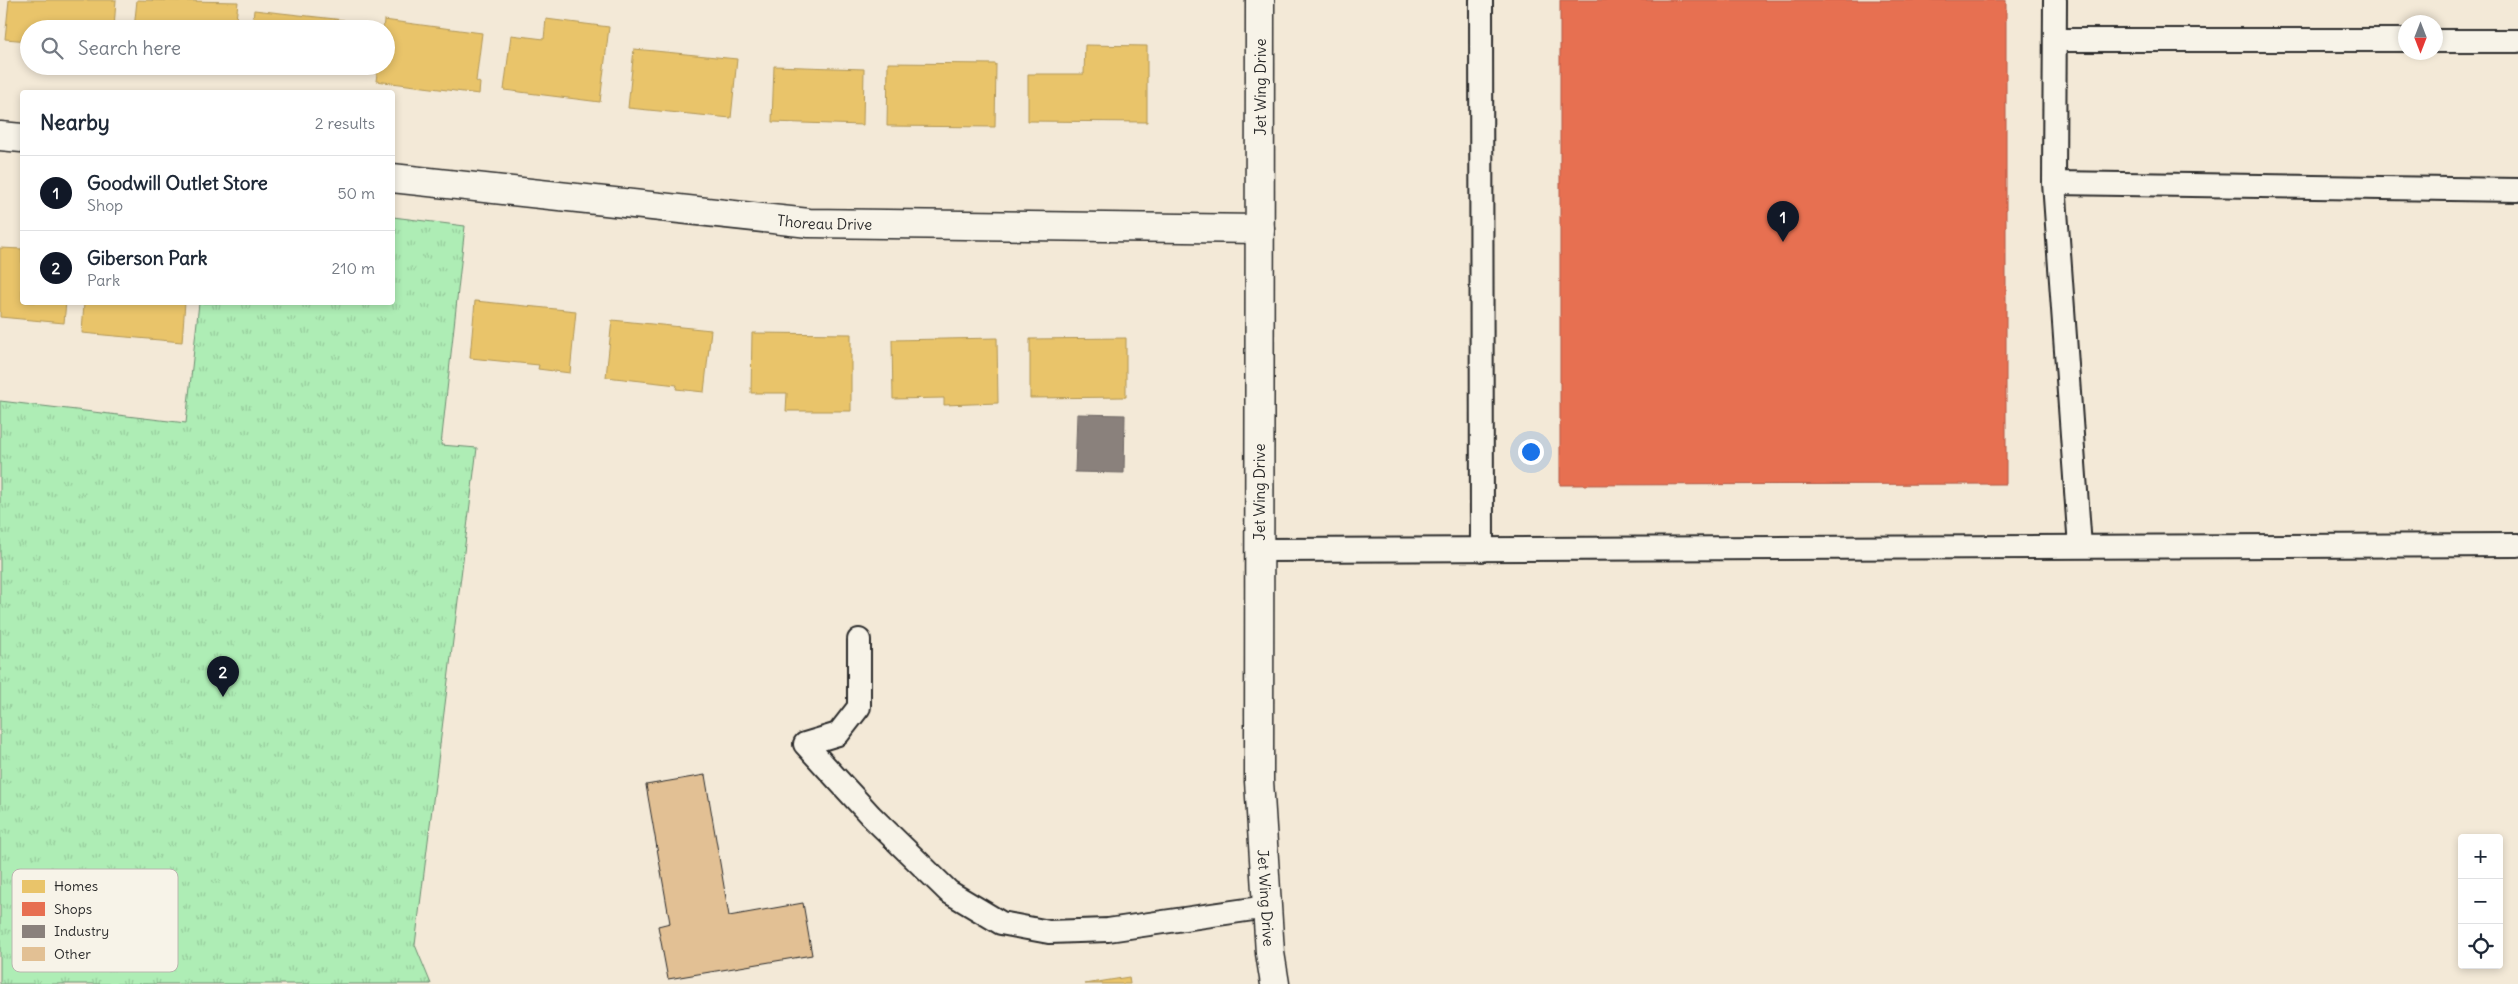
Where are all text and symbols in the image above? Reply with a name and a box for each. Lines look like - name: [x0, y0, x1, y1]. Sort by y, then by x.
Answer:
- north arrow: [2398, 15, 2443, 60]
- search box: [20, 20, 395, 75]
- icon: search: [38, 34, 66, 62]
- text: Search here: [78, 36, 181, 60]
- street label: Jet Wing Drive: [1251, 38, 1270, 136]
- text: Nearby: [40, 109, 110, 136]
- text: 2 results: [315, 113, 375, 133]
- text: Goodwill Outlet Store: [87, 171, 268, 195]
- text: 1: [53, 183, 59, 203]
- text: 50 m: [337, 183, 375, 203]
- text: Shop: [87, 195, 123, 215]
- pin: 1: [1767, 201, 1799, 242]
- street label: Thoreau Drive: [776, 210, 872, 233]
- text: Giberson Park: [87, 246, 208, 270]
- text: 2: [52, 258, 60, 278]
- text: 210 m: [332, 258, 375, 278]
- text: Park: [87, 270, 120, 290]
- your location: [1518, 439, 1544, 465]
- street label: Jet Wing Drive: [1250, 443, 1269, 541]
- pin: 2: [207, 656, 239, 697]
- map controls: [2458, 834, 2503, 969]
- button: +: [2458, 834, 2503, 879]
- street label: Jet Wing Drive: [1254, 848, 1279, 947]
- legend: [12, 869, 178, 972]
- text: Homes: [54, 877, 98, 895]
- button: −: [2458, 879, 2503, 924]
- text: Shops: [54, 900, 92, 918]
- text: Industry: [54, 922, 109, 940]
- button: locate: [2458, 924, 2503, 969]
- text: Other: [54, 945, 91, 963]

